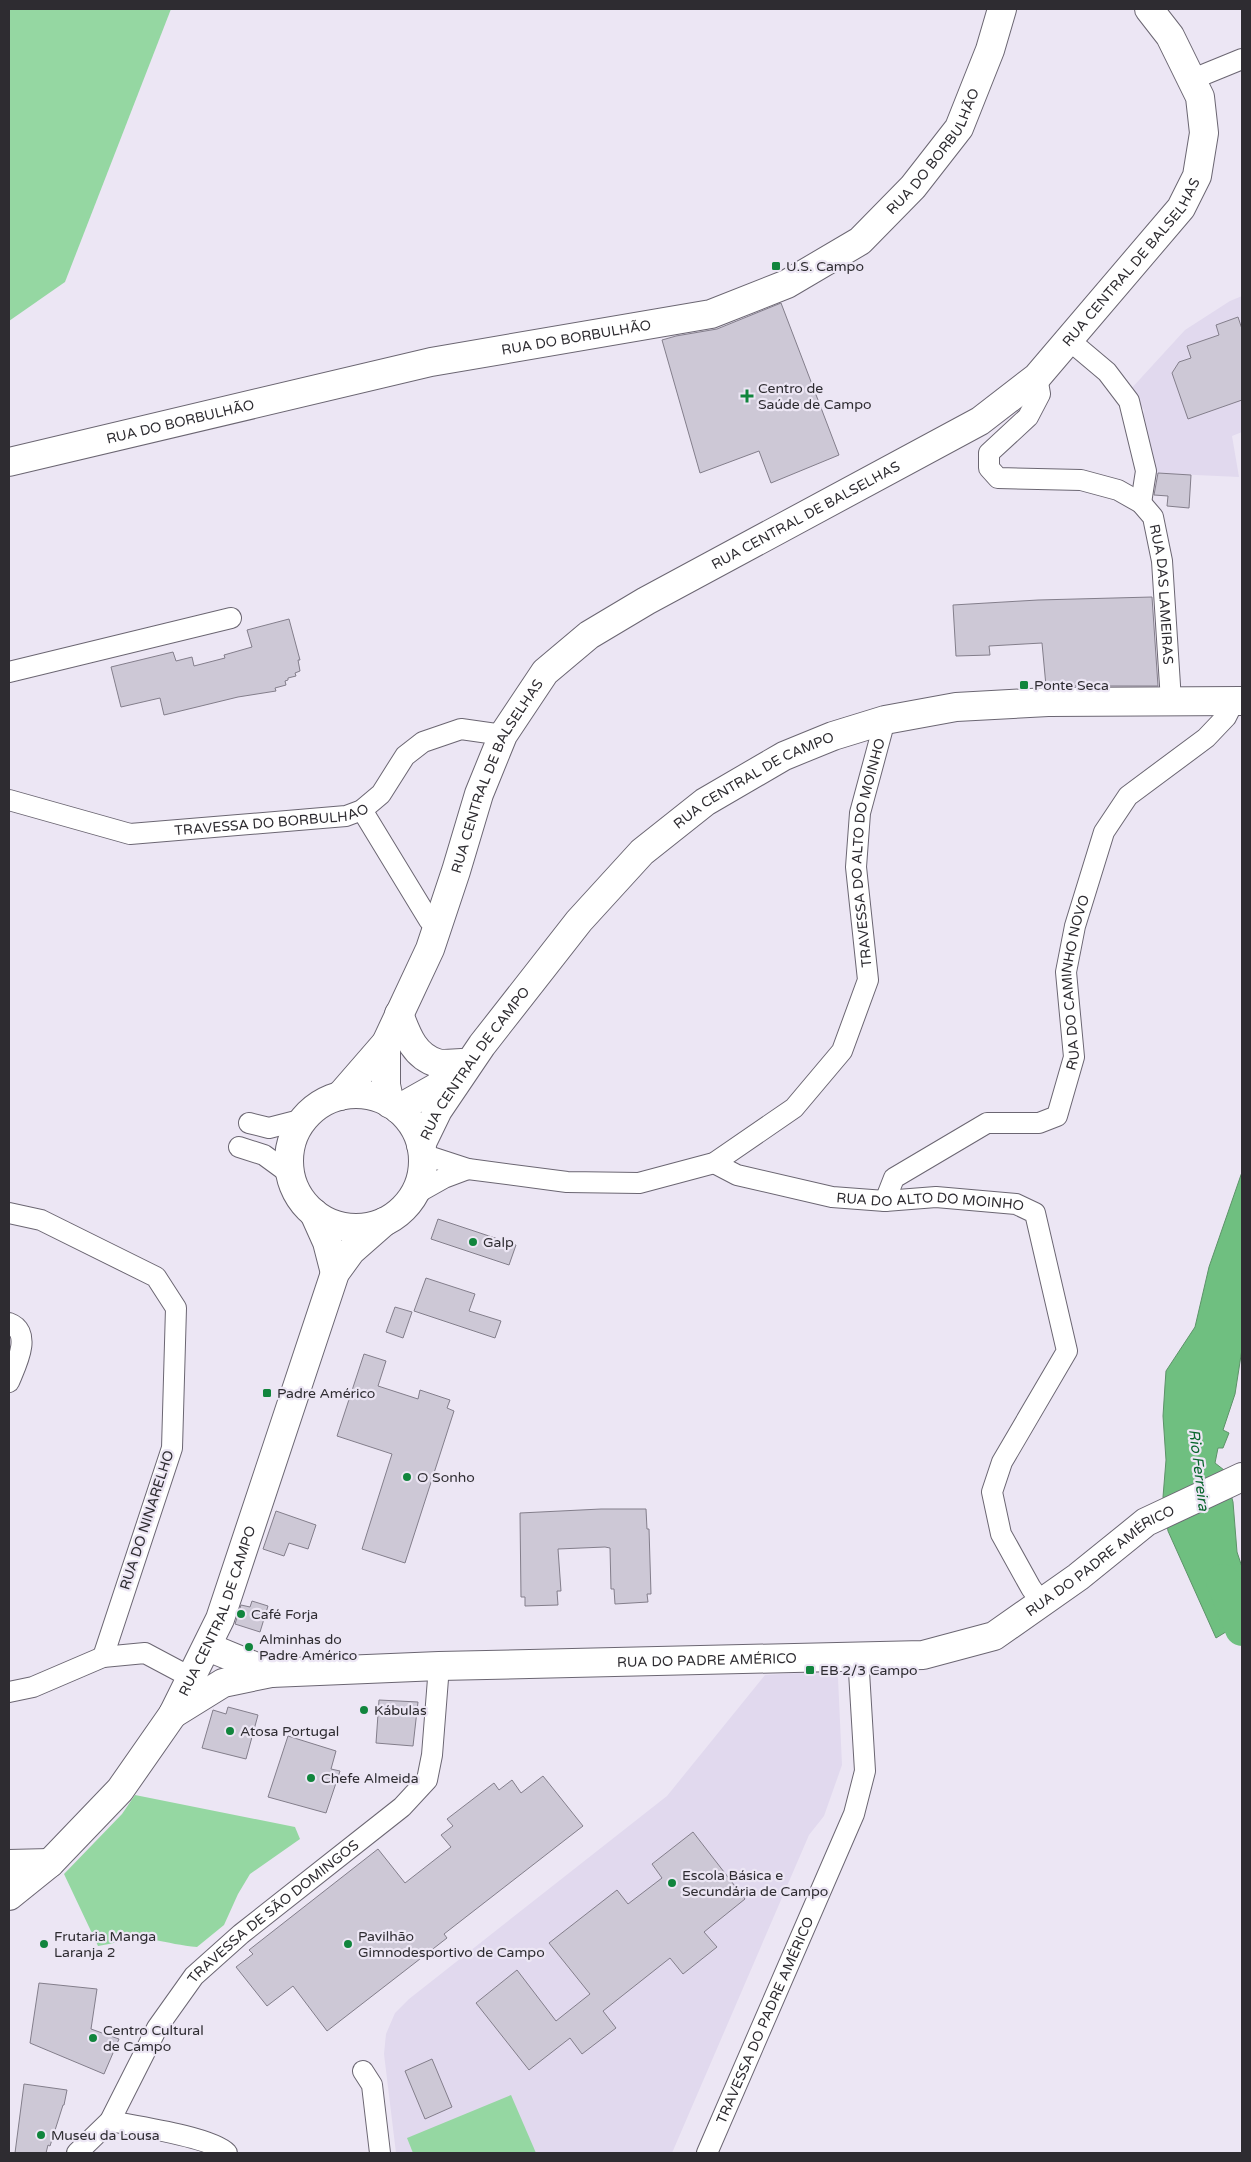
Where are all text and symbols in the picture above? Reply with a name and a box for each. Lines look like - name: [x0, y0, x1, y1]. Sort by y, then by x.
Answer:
- street label: RUA DO BORBULHÃO: [883, 86, 982, 218]
- street label: RUA CENTRAL DE BALSELHAS: [1058, 175, 1203, 350]
- place label: U.S. Campo: [786, 258, 864, 275]
- marker: U.S. Campo: [770, 260, 782, 272]
- street label: RUA DO BORBULHÃO: [500, 316, 652, 358]
- place label: Centro de Saúde de Campo: [758, 380, 872, 413]
- marker: Centro de Saúde de Campo: [740, 389, 754, 403]
- street label: RUA DO BORBULHÃO: [105, 396, 256, 447]
- street label: RUA CENTRAL DE BALSELHAS: [708, 457, 903, 573]
- street label: RUA DAS LAMEIRAS: [1146, 523, 1177, 665]
- street label: RUA CENTRAL DE BALSELHAS: [447, 675, 547, 875]
- place label: Ponte Seca: [1034, 677, 1109, 694]
- marker: Ponte Seca: [1018, 679, 1030, 691]
- street label: RUA CENTRAL DE CAMPO: [670, 728, 836, 832]
- street label: TRAVESSA DO ALTO DO MOINHO: [847, 736, 888, 968]
- street label: TRAVESSA DO BORBULHAO: [174, 799, 372, 839]
- street label: RUA DO CAMINHO NOVO: [1057, 893, 1093, 1072]
- street label: RUA CENTRAL DE CAMPO: [416, 983, 533, 1143]
- street label: RUA DO ALTO DO MOINHO: [836, 1188, 1027, 1215]
- place label: Galp: [483, 1234, 514, 1251]
- marker: Galp: [467, 1236, 479, 1248]
- place label: Padre Américo: [277, 1385, 375, 1402]
- marker: Padre Américo: [261, 1387, 273, 1399]
- water label: Rio Ferreira: [1185, 1428, 1213, 1512]
- street label: RUA DO NINARELHO: [116, 1448, 178, 1592]
- place label: O Sonho: [417, 1469, 475, 1486]
- marker: O Sonho: [401, 1471, 413, 1483]
- street label: RUA DO PADRE AMÉRICO: [1022, 1501, 1177, 1620]
- street label: RUA CENTRAL DE CAMPO: [175, 1523, 259, 1699]
- place label: Café Forja: [251, 1606, 318, 1623]
- marker: Café Forja: [235, 1608, 247, 1620]
- place label: Alminhas do Padre Américo: [259, 1631, 357, 1664]
- marker: Alminhas do Padre Américo: [243, 1641, 255, 1653]
- street label: RUA DO PADRE AMÉRICO: [617, 1649, 797, 1670]
- place label: EB 2/3 Campo: [820, 1662, 918, 1679]
- marker: EB 2/3 Campo: [804, 1664, 816, 1676]
- place label: Kábulas: [374, 1702, 427, 1719]
- marker: Kábulas: [358, 1704, 370, 1716]
- place label: Atosa Portugal: [240, 1723, 339, 1740]
- marker: Atosa Portugal: [224, 1725, 236, 1737]
- place label: Chefe Almeida: [321, 1770, 419, 1787]
- marker: Chefe Almeida: [305, 1772, 317, 1784]
- street label: TRAVESSA DE SÃO DOMINGOS: [183, 1836, 362, 1986]
- place label: Escola Básica e Secundária de Campo: [682, 1867, 828, 1900]
- marker: Escola Básica e Secundária de Campo: [666, 1877, 678, 1889]
- street label: TRAVESSA DO PADRE AMÉRICO: [712, 1914, 817, 2126]
- place label: Frutaria Manga Laranja 2: [54, 1928, 156, 1961]
- place label: Pavilhão Gimnodesportivo de Campo: [358, 1928, 545, 1961]
- marker: Frutaria Manga Laranja 2: [38, 1938, 50, 1950]
- marker: Pavilhão Gimnodesportivo de Campo: [342, 1938, 354, 1950]
- place label: Centro Cultural de Campo: [103, 2022, 204, 2055]
- marker: Centro Cultural de Campo: [87, 2032, 99, 2044]
- place label: Museu da Lousa: [51, 2127, 160, 2144]
- marker: Museu da Lousa: [35, 2129, 47, 2141]

